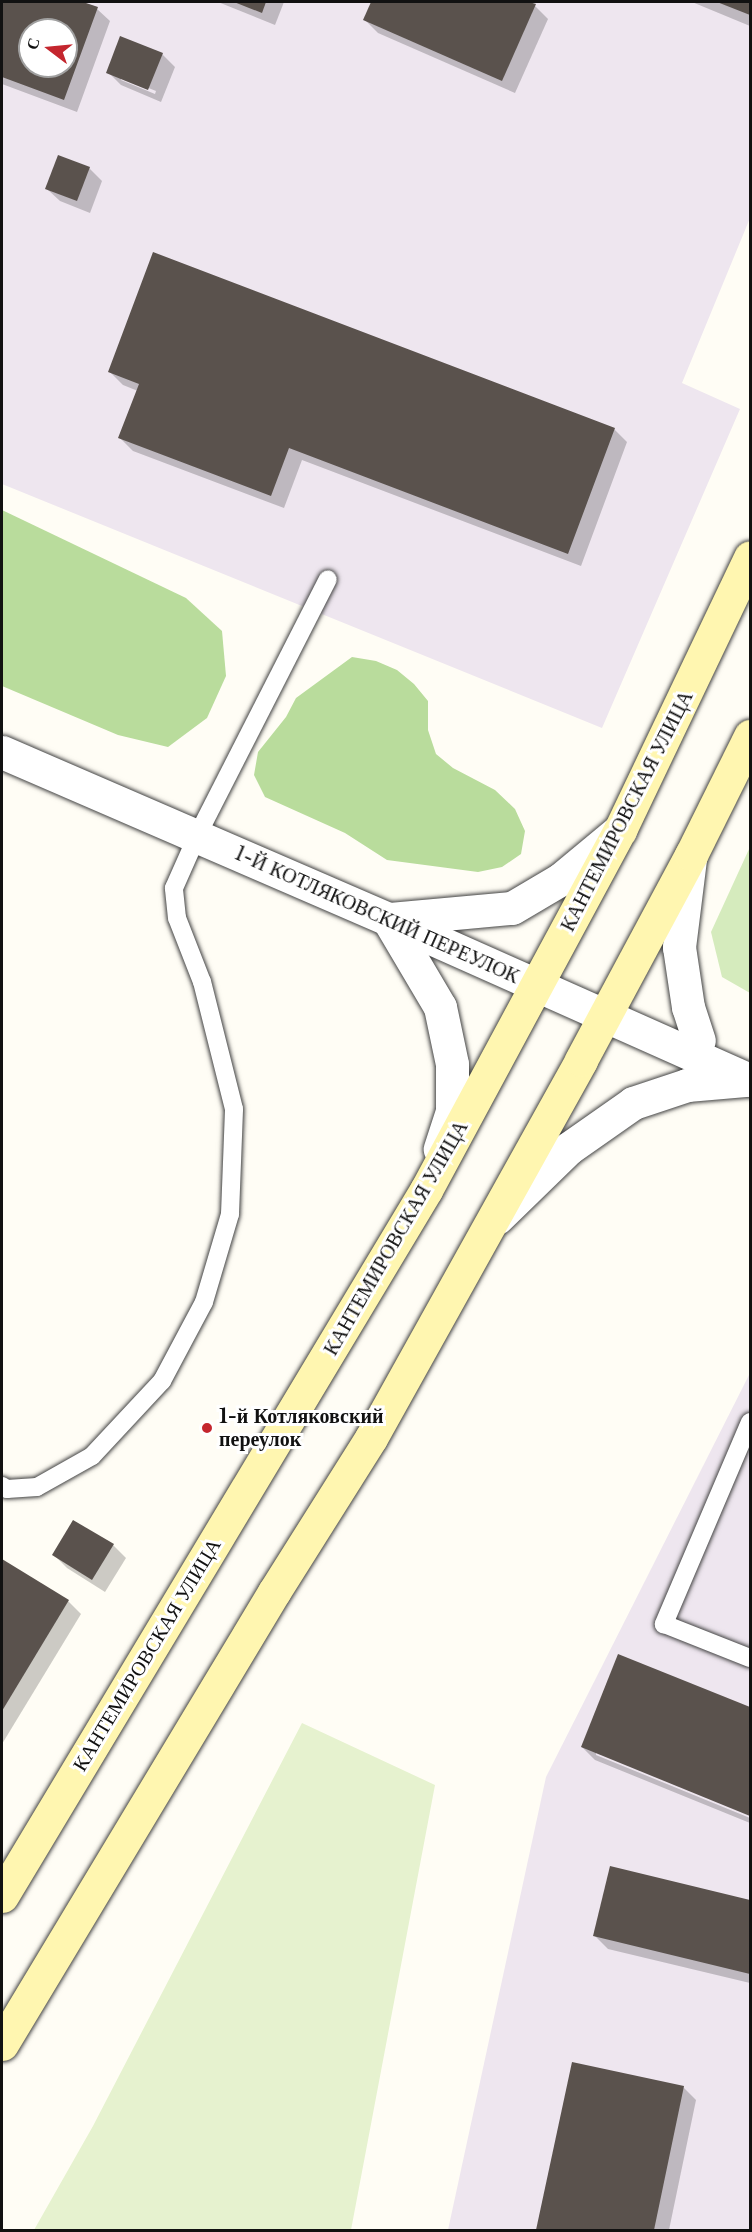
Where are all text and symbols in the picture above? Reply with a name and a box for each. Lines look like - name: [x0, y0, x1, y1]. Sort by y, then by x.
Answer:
- north arrow: [18, 18, 78, 78]
- text: С: [21, 35, 44, 52]
- street label: КАНТЕМИРОВСКАЯ УЛИЦА: [556, 687, 698, 935]
- street label: 1-Й КОТЛЯКОВСКИЙ ПЕРЕУЛОК: [231, 841, 523, 989]
- street label: КАНТЕМИРОВСКАЯ УЛИЦА: [319, 1116, 473, 1360]
- place label: 1-й Котляковский переулок: [219, 1404, 384, 1451]
- marker: 1-й Котляковский переулок: [200, 1421, 214, 1435]
- street label: КАНТЕМИРОВСКАЯ УЛИЦА: [68, 1534, 226, 1776]

